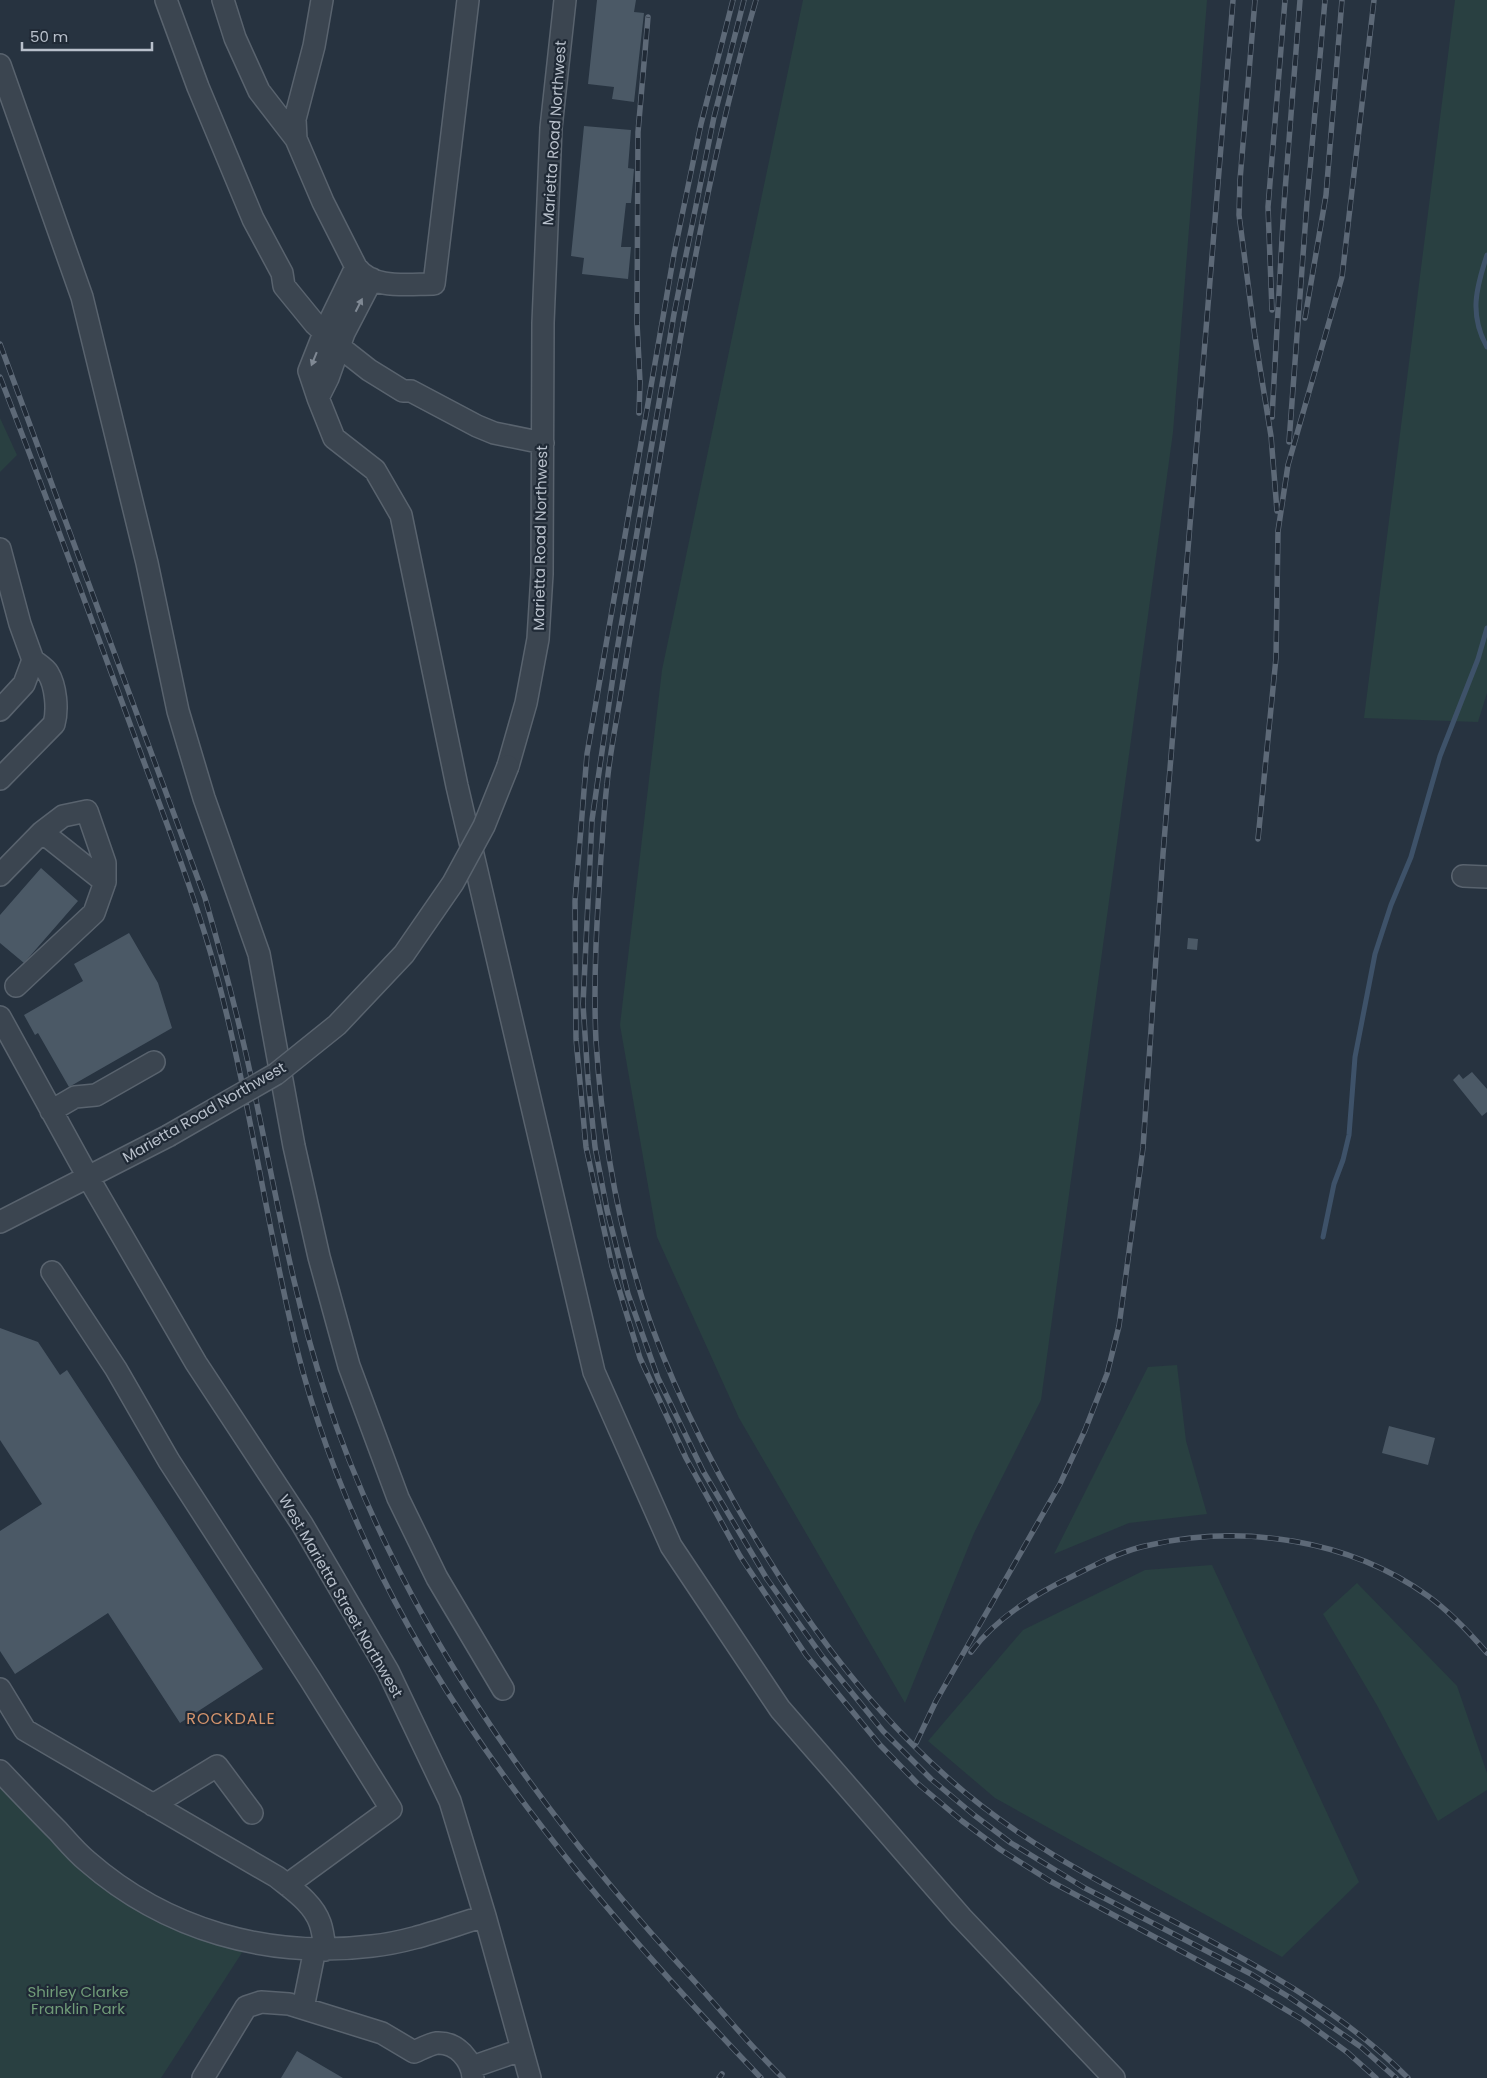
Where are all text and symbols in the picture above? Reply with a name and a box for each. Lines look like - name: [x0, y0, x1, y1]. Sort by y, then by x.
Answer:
- scale bar: [22, 20, 152, 52]
- text: 50 m: [30, 26, 68, 47]
- street label: Marietta Road Northwest: [537, 40, 571, 226]
- one-way arrow: [355, 298, 363, 313]
- one-way arrow: [310, 352, 318, 367]
- street label: Marietta Road Northwest: [528, 445, 552, 631]
- street label: Marietta Road Northwest: [118, 1057, 290, 1167]
- street label: West Marietta Street Northwest: [274, 1490, 408, 1702]
- district label: ROCKDALE: [186, 1707, 276, 1730]
- park label: Shirley Clarke Franklin Park: [27, 1981, 129, 2019]

